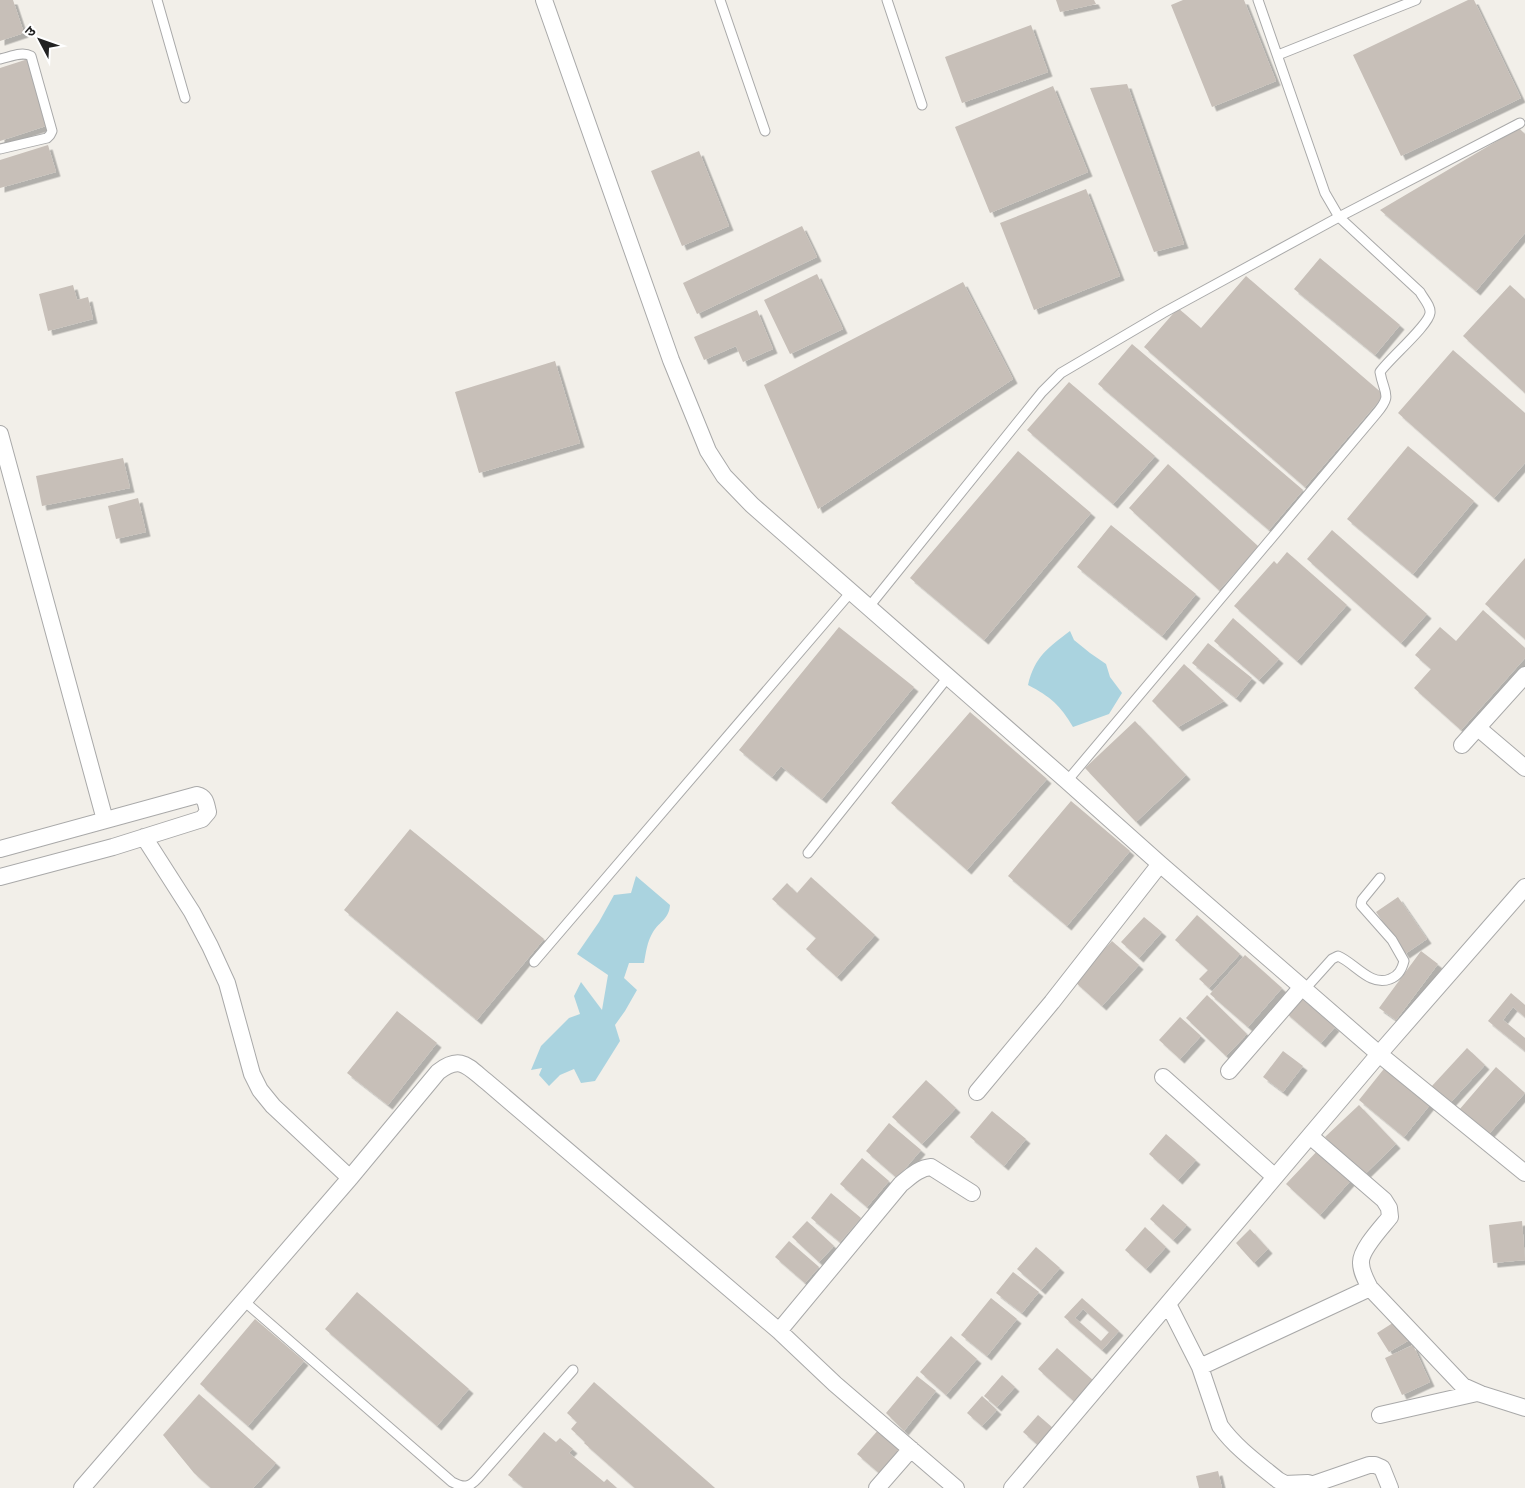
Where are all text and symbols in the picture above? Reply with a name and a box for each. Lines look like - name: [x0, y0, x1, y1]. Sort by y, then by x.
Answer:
- north arrow: [15, 15, 65, 65]
- text: उ: [21, 22, 40, 40]

